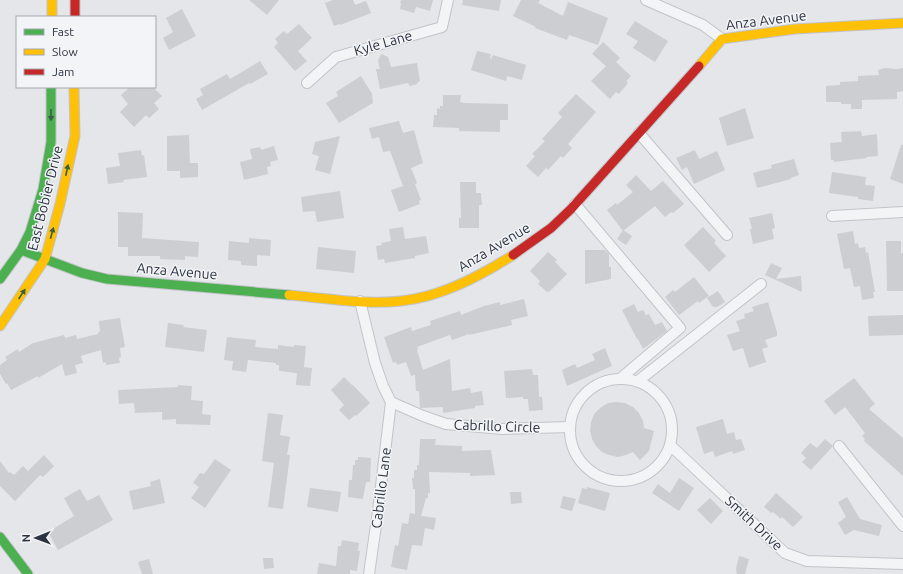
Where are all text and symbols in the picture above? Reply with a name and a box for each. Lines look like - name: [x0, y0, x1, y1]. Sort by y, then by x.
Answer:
- street label: Anza Avenue: [725, 7, 807, 33]
- legend: [16, 16, 156, 88]
- text: Fast: [52, 25, 74, 38]
- street label: Kyle Lane: [352, 27, 414, 59]
- text: Slow: [52, 45, 78, 58]
- text: Jam: [52, 65, 74, 78]
- one-way arrow: [48, 109, 54, 122]
- street label: East Bobier Drive: [24, 144, 66, 252]
- one-way arrow: [65, 163, 71, 176]
- street label: Anza Avenue: [455, 219, 533, 275]
- one-way arrow: [49, 227, 55, 239]
- street label: Anza Avenue: [136, 259, 218, 283]
- one-way arrow: [18, 288, 26, 299]
- street label: Cabrillo Circle: [453, 416, 541, 436]
- street label: Cabrillo Lane: [368, 447, 394, 529]
- street label: Smith Drive: [722, 492, 786, 554]
- north arrow: [16, 518, 56, 558]
- text: N: [20, 534, 32, 542]

